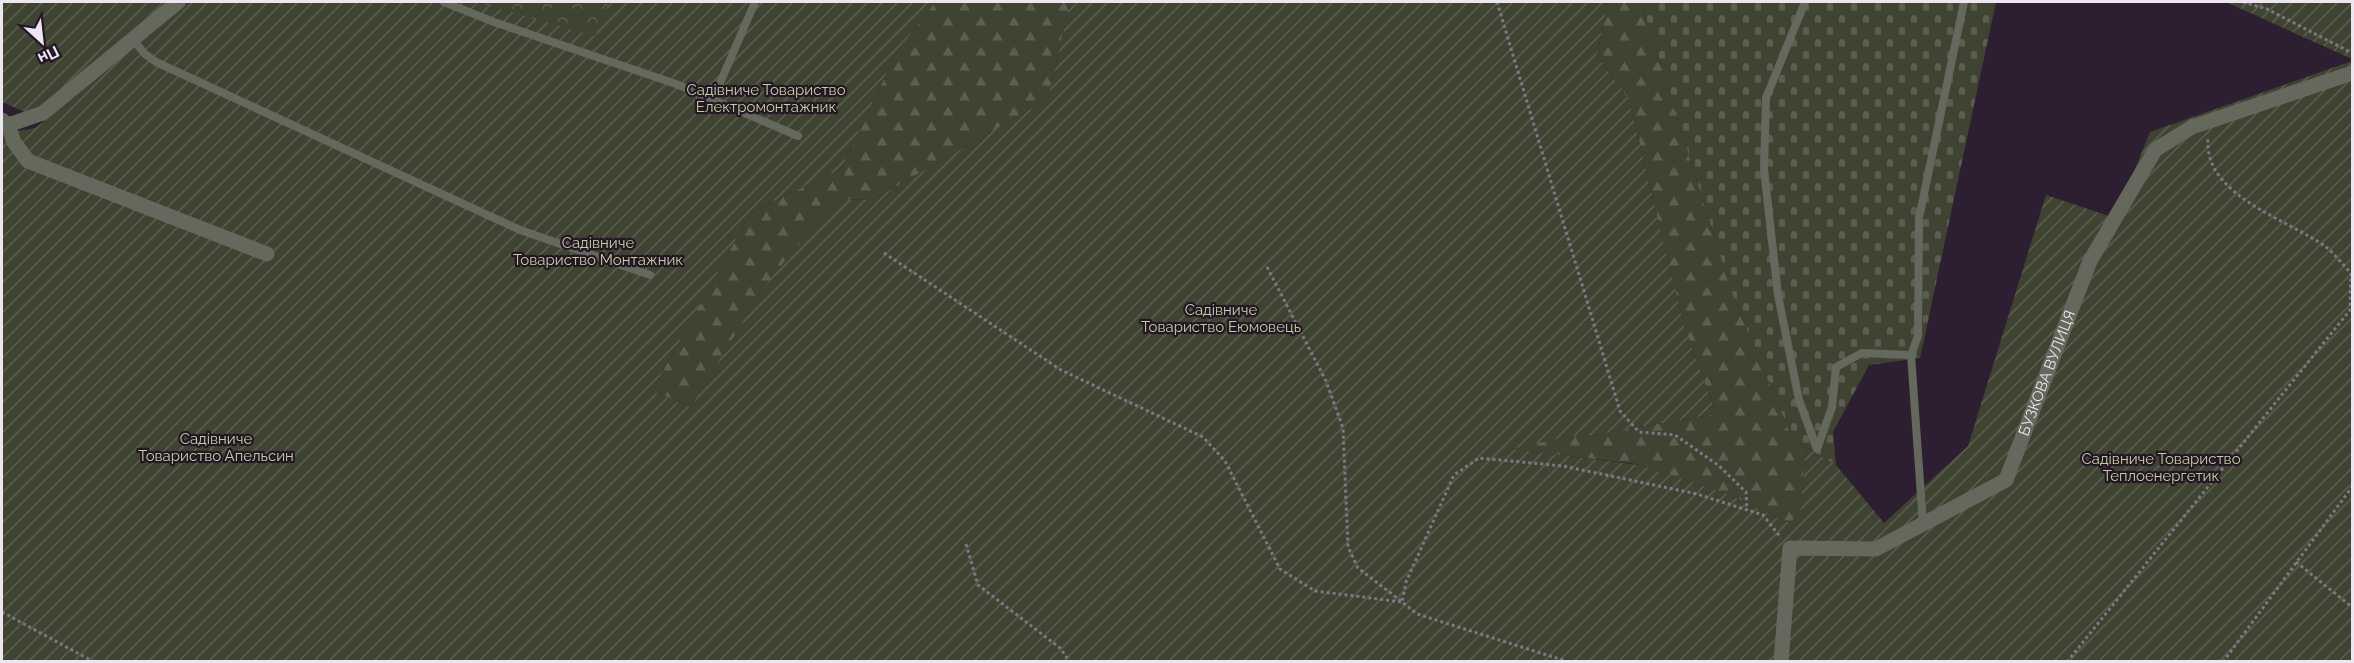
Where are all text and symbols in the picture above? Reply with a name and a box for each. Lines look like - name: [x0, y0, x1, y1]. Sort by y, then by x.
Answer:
- north arrow: [12, 12, 72, 72]
- text: Пн: [35, 42, 62, 68]
- park label: Садівниче Товариство Електромонтажник: [686, 81, 846, 116]
- park label: Садівниче Товариство Монтажник: [513, 234, 683, 269]
- park label: Садівниче Товариство Еюмовець: [1141, 301, 1301, 336]
- street label: БУЗКОВА ВУЛИЦЯ: [2015, 308, 2079, 438]
- park label: Садівниче Товариство Апельсин: [138, 430, 294, 465]
- park label: Садівниче Товариство Теплоенергетик: [2081, 450, 2241, 485]

